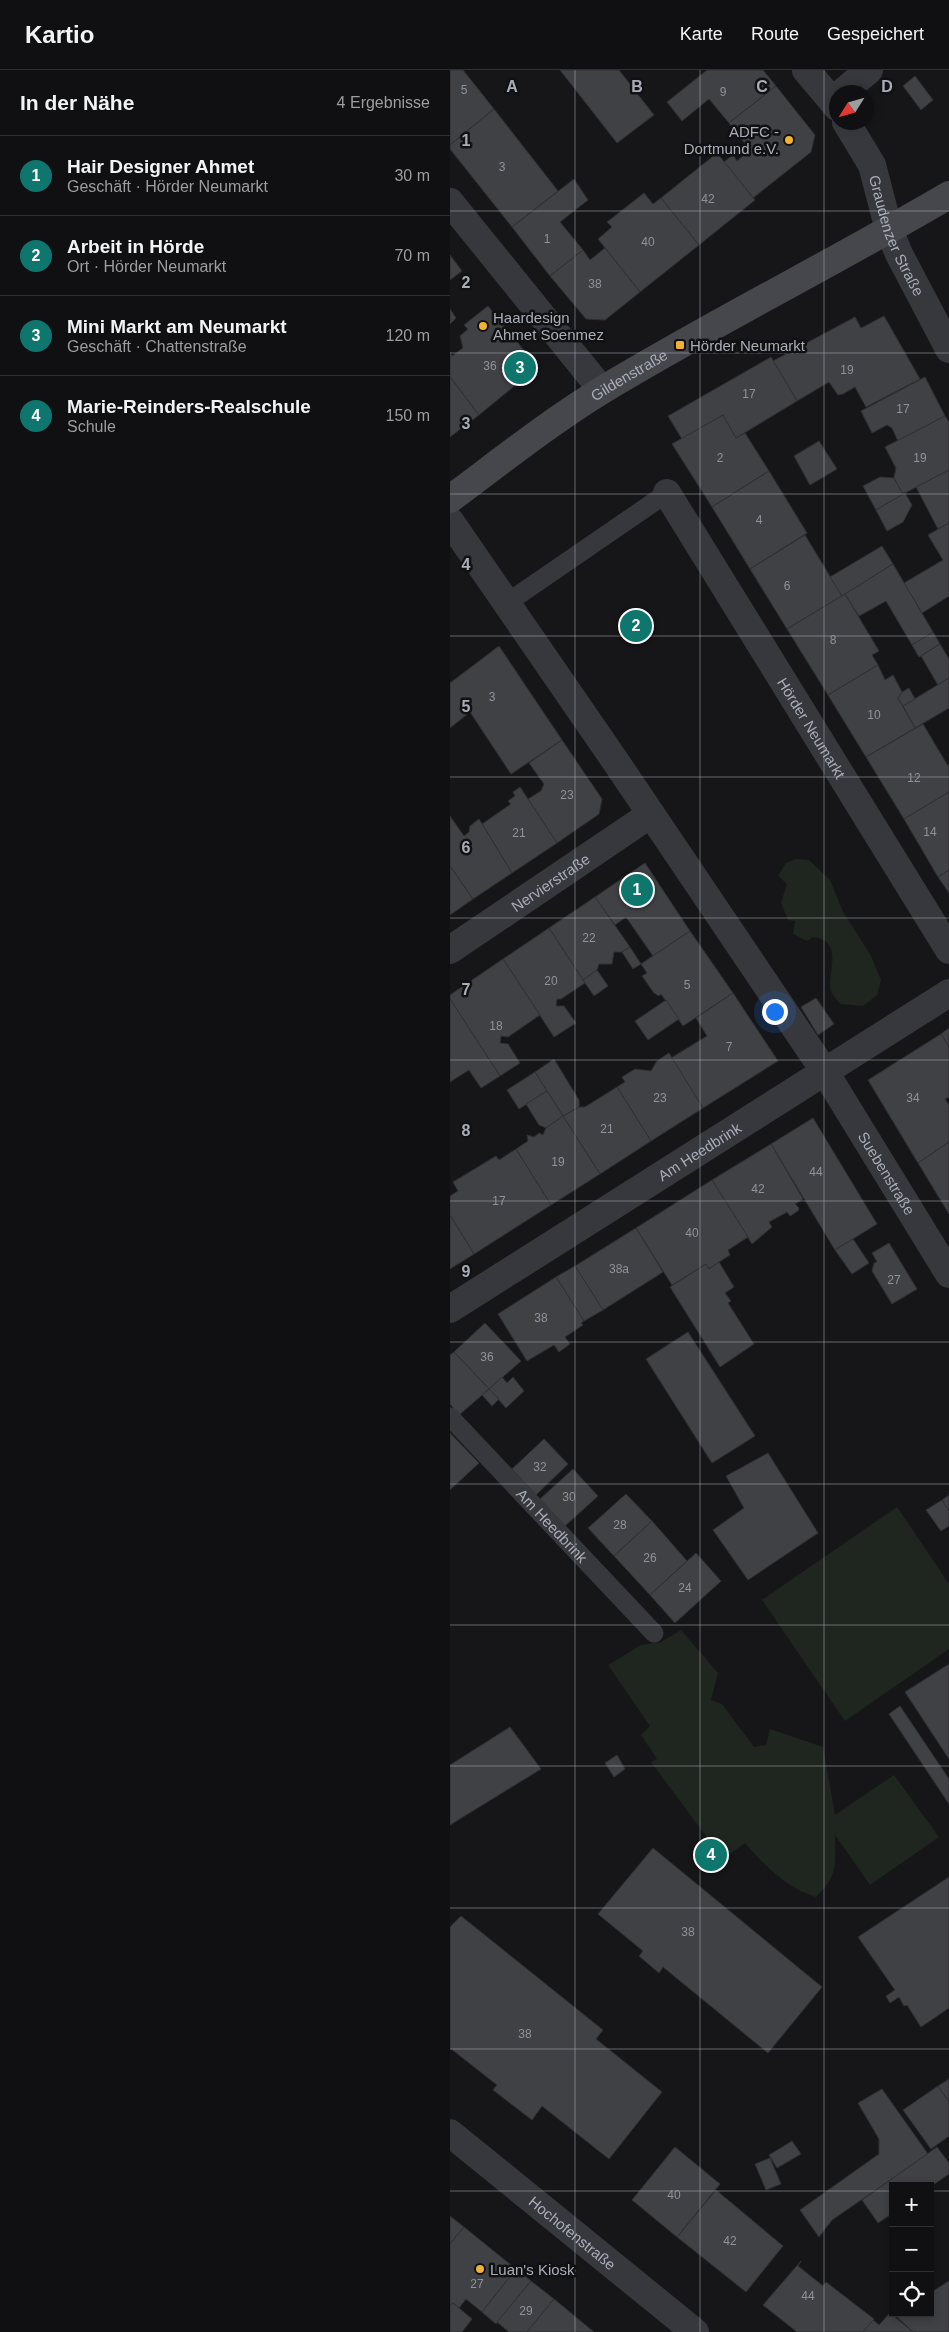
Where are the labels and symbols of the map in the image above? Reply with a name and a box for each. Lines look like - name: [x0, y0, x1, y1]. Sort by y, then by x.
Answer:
- text: A: [506, 78, 518, 95]
- text: B: [631, 78, 643, 95]
- text: C: [756, 78, 768, 95]
- text: D: [881, 78, 893, 95]
- house number: 5: [461, 83, 468, 97]
- house number: 9: [720, 85, 727, 99]
- north arrow: [829, 85, 874, 130]
- place label: ADFC - Dortmund e.V.: [684, 123, 779, 157]
- text: 1: [462, 132, 471, 149]
- marker: ADFC - Dortmund e.V.: [783, 134, 795, 146]
- house number: 3: [499, 160, 506, 174]
- street label: Graudenzer Straße: [866, 173, 928, 298]
- house number: 42: [701, 192, 715, 206]
- house number: 1: [544, 232, 551, 246]
- house number: 40: [641, 235, 655, 249]
- text: 2: [462, 274, 471, 291]
- house number: 38: [588, 277, 602, 291]
- place label: Haardesign Ahmet Soenmez: [493, 309, 604, 343]
- marker: Haardesign Ahmet Soenmez: [477, 320, 489, 332]
- place label: Hörder Neumarkt: [690, 337, 806, 354]
- marker: Hörder Neumarkt: [674, 339, 686, 351]
- street label: Gildenstraße: [587, 345, 670, 404]
- pin: 3: [504, 349, 536, 387]
- house number: 36: [483, 359, 497, 373]
- house number: 19: [840, 363, 854, 377]
- house number: 17: [742, 387, 756, 401]
- house number: 17: [896, 402, 910, 416]
- text: 3: [462, 415, 471, 432]
- house number: 2: [717, 451, 724, 465]
- house number: 19: [913, 451, 927, 465]
- house number: 4: [756, 513, 763, 527]
- text: 4: [462, 556, 471, 573]
- house number: 6: [784, 579, 791, 593]
- pin: 2: [620, 607, 652, 645]
- house number: 8: [830, 633, 837, 647]
- street label: Hörder Neumarkt: [774, 674, 850, 782]
- house number: 3: [489, 690, 496, 704]
- text: 5: [462, 698, 471, 715]
- house number: 10: [867, 708, 881, 722]
- house number: 12: [907, 771, 921, 785]
- house number: 23: [560, 788, 574, 802]
- house number: 14: [923, 825, 937, 839]
- house number: 21: [512, 826, 526, 840]
- text: 6: [462, 839, 471, 856]
- street label: Nervierstraße: [508, 850, 593, 915]
- pin: 1: [621, 871, 653, 909]
- house number: 22: [582, 931, 596, 945]
- house number: 20: [544, 974, 558, 988]
- house number: 5: [684, 978, 691, 992]
- text: 7: [462, 981, 471, 998]
- your location: [762, 999, 788, 1025]
- house number: 18: [489, 1019, 503, 1033]
- house number: 7: [726, 1040, 733, 1054]
- house number: 23: [653, 1091, 667, 1105]
- house number: 34: [906, 1091, 920, 1105]
- street label: Am Heedbrink: [655, 1118, 744, 1184]
- text: 8: [462, 1122, 471, 1139]
- house number: 21: [600, 1122, 614, 1136]
- street label: Suebenstraße: [855, 1128, 919, 1218]
- house number: 19: [551, 1155, 565, 1169]
- house number: 44: [809, 1165, 823, 1179]
- house number: 42: [751, 1182, 765, 1196]
- house number: 17: [492, 1194, 506, 1208]
- house number: 40: [685, 1226, 699, 1240]
- house number: 38a: [609, 1262, 629, 1276]
- text: 9: [462, 1263, 471, 1280]
- house number: 27: [887, 1273, 901, 1287]
- house number: 38: [534, 1311, 548, 1325]
- house number: 36: [480, 1350, 494, 1364]
- house number: 32: [533, 1460, 547, 1474]
- street label: Am Heedbrink: [513, 1485, 591, 1566]
- house number: 30: [562, 1490, 576, 1504]
- house number: 28: [613, 1518, 627, 1532]
- house number: 26: [643, 1551, 657, 1565]
- house number: 24: [678, 1581, 692, 1595]
- pin: 4: [695, 1836, 727, 1874]
- house number: 38: [681, 1925, 695, 1939]
- house number: 38: [518, 2027, 532, 2041]
- house number: 40: [667, 2188, 681, 2202]
- street label: Hochofenstraße: [526, 2192, 619, 2273]
- house number: 42: [723, 2234, 737, 2248]
- place label: Luan's Kiosk: [490, 2261, 575, 2278]
- marker: Luan's Kiosk: [474, 2263, 486, 2275]
- house number: 27: [470, 2277, 484, 2291]
- house number: 44: [801, 2289, 815, 2303]
- house number: 29: [519, 2304, 533, 2318]

